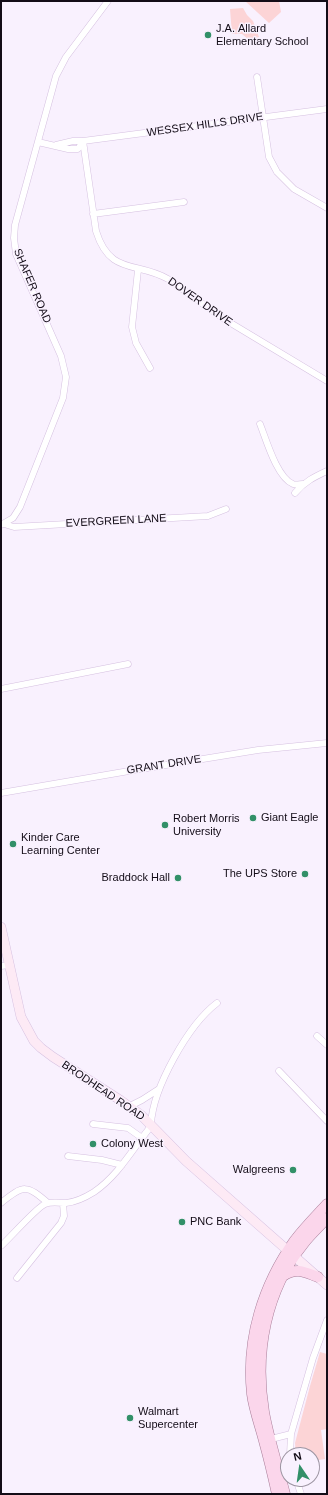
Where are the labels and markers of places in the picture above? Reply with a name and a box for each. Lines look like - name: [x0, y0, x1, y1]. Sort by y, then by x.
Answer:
- place label: J.A. Allard Elementary School: [216, 22, 308, 48]
- marker: J.A. Allard Elementary School: [203, 30, 213, 40]
- place label: Giant Eagle: [261, 811, 318, 825]
- place label: Robert Morris University: [173, 812, 240, 838]
- marker: Giant Eagle: [248, 813, 258, 823]
- marker: Robert Morris University: [160, 820, 170, 830]
- place label: Kinder Care Learning Center: [21, 831, 100, 857]
- marker: Kinder Care Learning Center: [8, 839, 18, 849]
- place label: The UPS Store: [223, 867, 297, 881]
- marker: The UPS Store: [300, 869, 310, 879]
- place label: Braddock Hall: [102, 871, 170, 885]
- marker: Braddock Hall: [173, 873, 183, 883]
- place label: Colony West: [101, 1137, 163, 1151]
- marker: Colony West: [88, 1139, 98, 1149]
- place label: Walgreens: [233, 1163, 285, 1177]
- marker: Walgreens: [288, 1165, 298, 1175]
- place label: PNC Bank: [190, 1215, 241, 1229]
- marker: PNC Bank: [177, 1217, 187, 1227]
- place label: Walmart Supercenter: [138, 1405, 198, 1431]
- marker: Walmart Supercenter: [125, 1413, 135, 1423]

